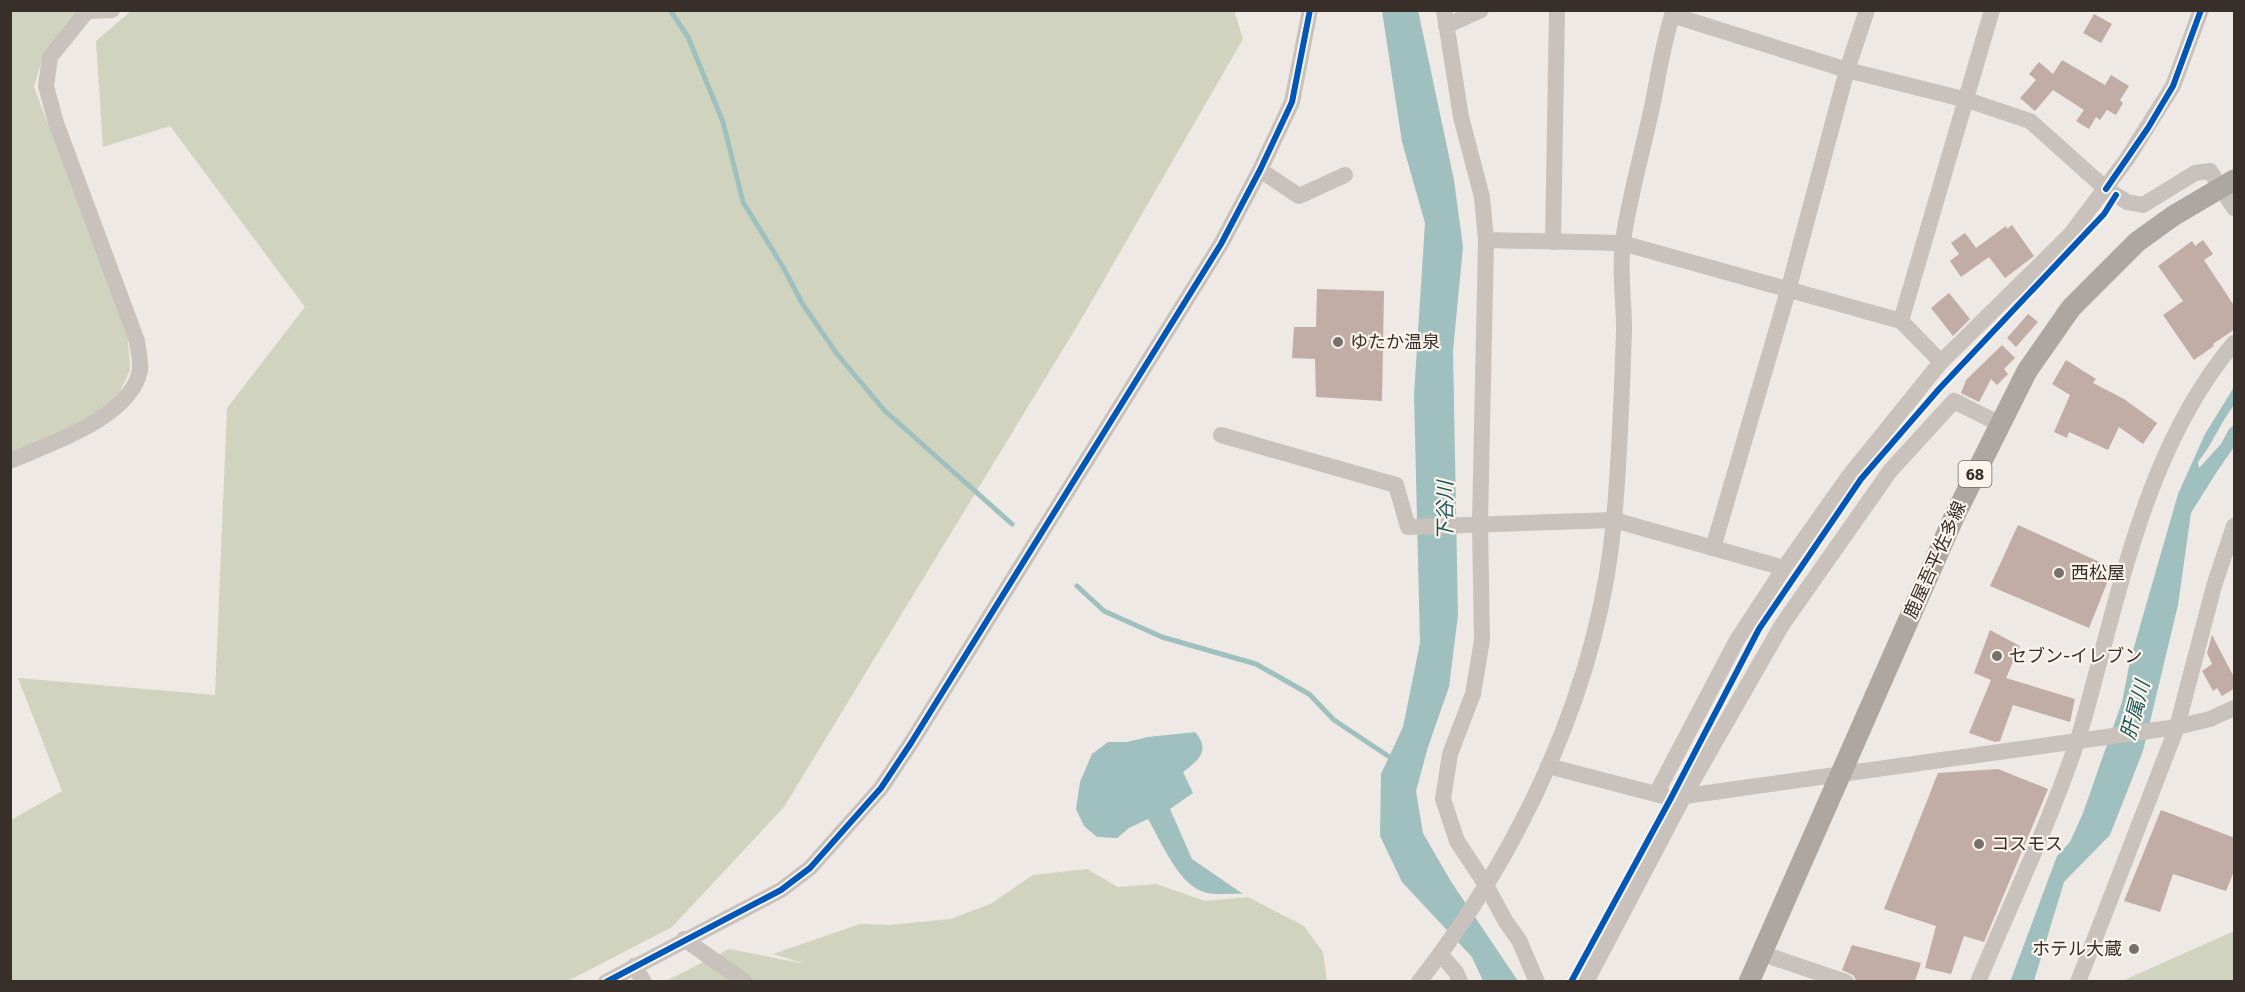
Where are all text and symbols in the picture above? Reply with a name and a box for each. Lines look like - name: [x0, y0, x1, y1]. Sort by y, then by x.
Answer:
- place label: ゆたか温泉: [1350, 331, 1440, 353]
- marker: ゆたか温泉: [1331, 335, 1345, 349]
- road number: 68: [1958, 461, 1992, 487]
- water label: 下谷川: [1433, 479, 1457, 541]
- street label: 鹿屋吾平佐多線: [1899, 498, 1971, 622]
- place label: 西松屋: [2071, 562, 2125, 584]
- marker: 西松屋: [2052, 566, 2066, 580]
- place label: セブン-イレブン: [2009, 645, 2142, 667]
- marker: セブン-イレブン: [1990, 649, 2004, 663]
- water label: 肝属川: [2116, 676, 2155, 742]
- place label: コスモス: [1991, 833, 2063, 855]
- marker: コスモス: [1972, 837, 1986, 851]
- place label: ホテル大蔵: [2032, 938, 2122, 960]
- marker: ホテル大蔵: [2127, 942, 2141, 956]

